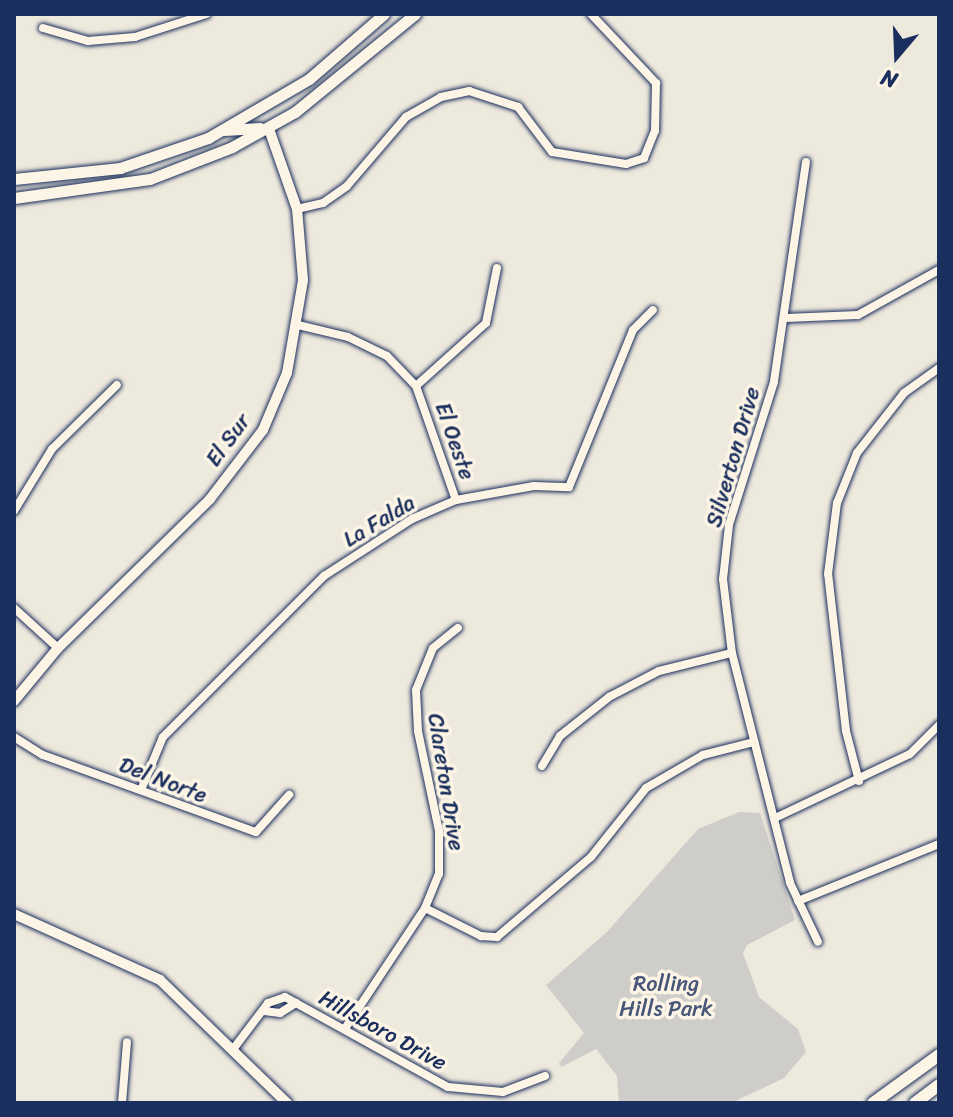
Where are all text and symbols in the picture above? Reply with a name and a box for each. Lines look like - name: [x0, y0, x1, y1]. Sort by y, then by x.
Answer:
- north arrow: [857, 16, 937, 96]
- text: N: [875, 58, 903, 100]
- street label: Silverton Drive: [700, 384, 766, 530]
- street label: El Oeste: [429, 399, 481, 483]
- street label: El Sur: [200, 408, 256, 472]
- street label: La Falda: [338, 489, 420, 553]
- street label: Clareton Drive: [422, 712, 470, 852]
- street label: Del Norte: [115, 751, 211, 809]
- park label: Rolling Hills Park: [619, 970, 713, 1022]
- street label: Hillsboro Drive: [315, 984, 451, 1076]

